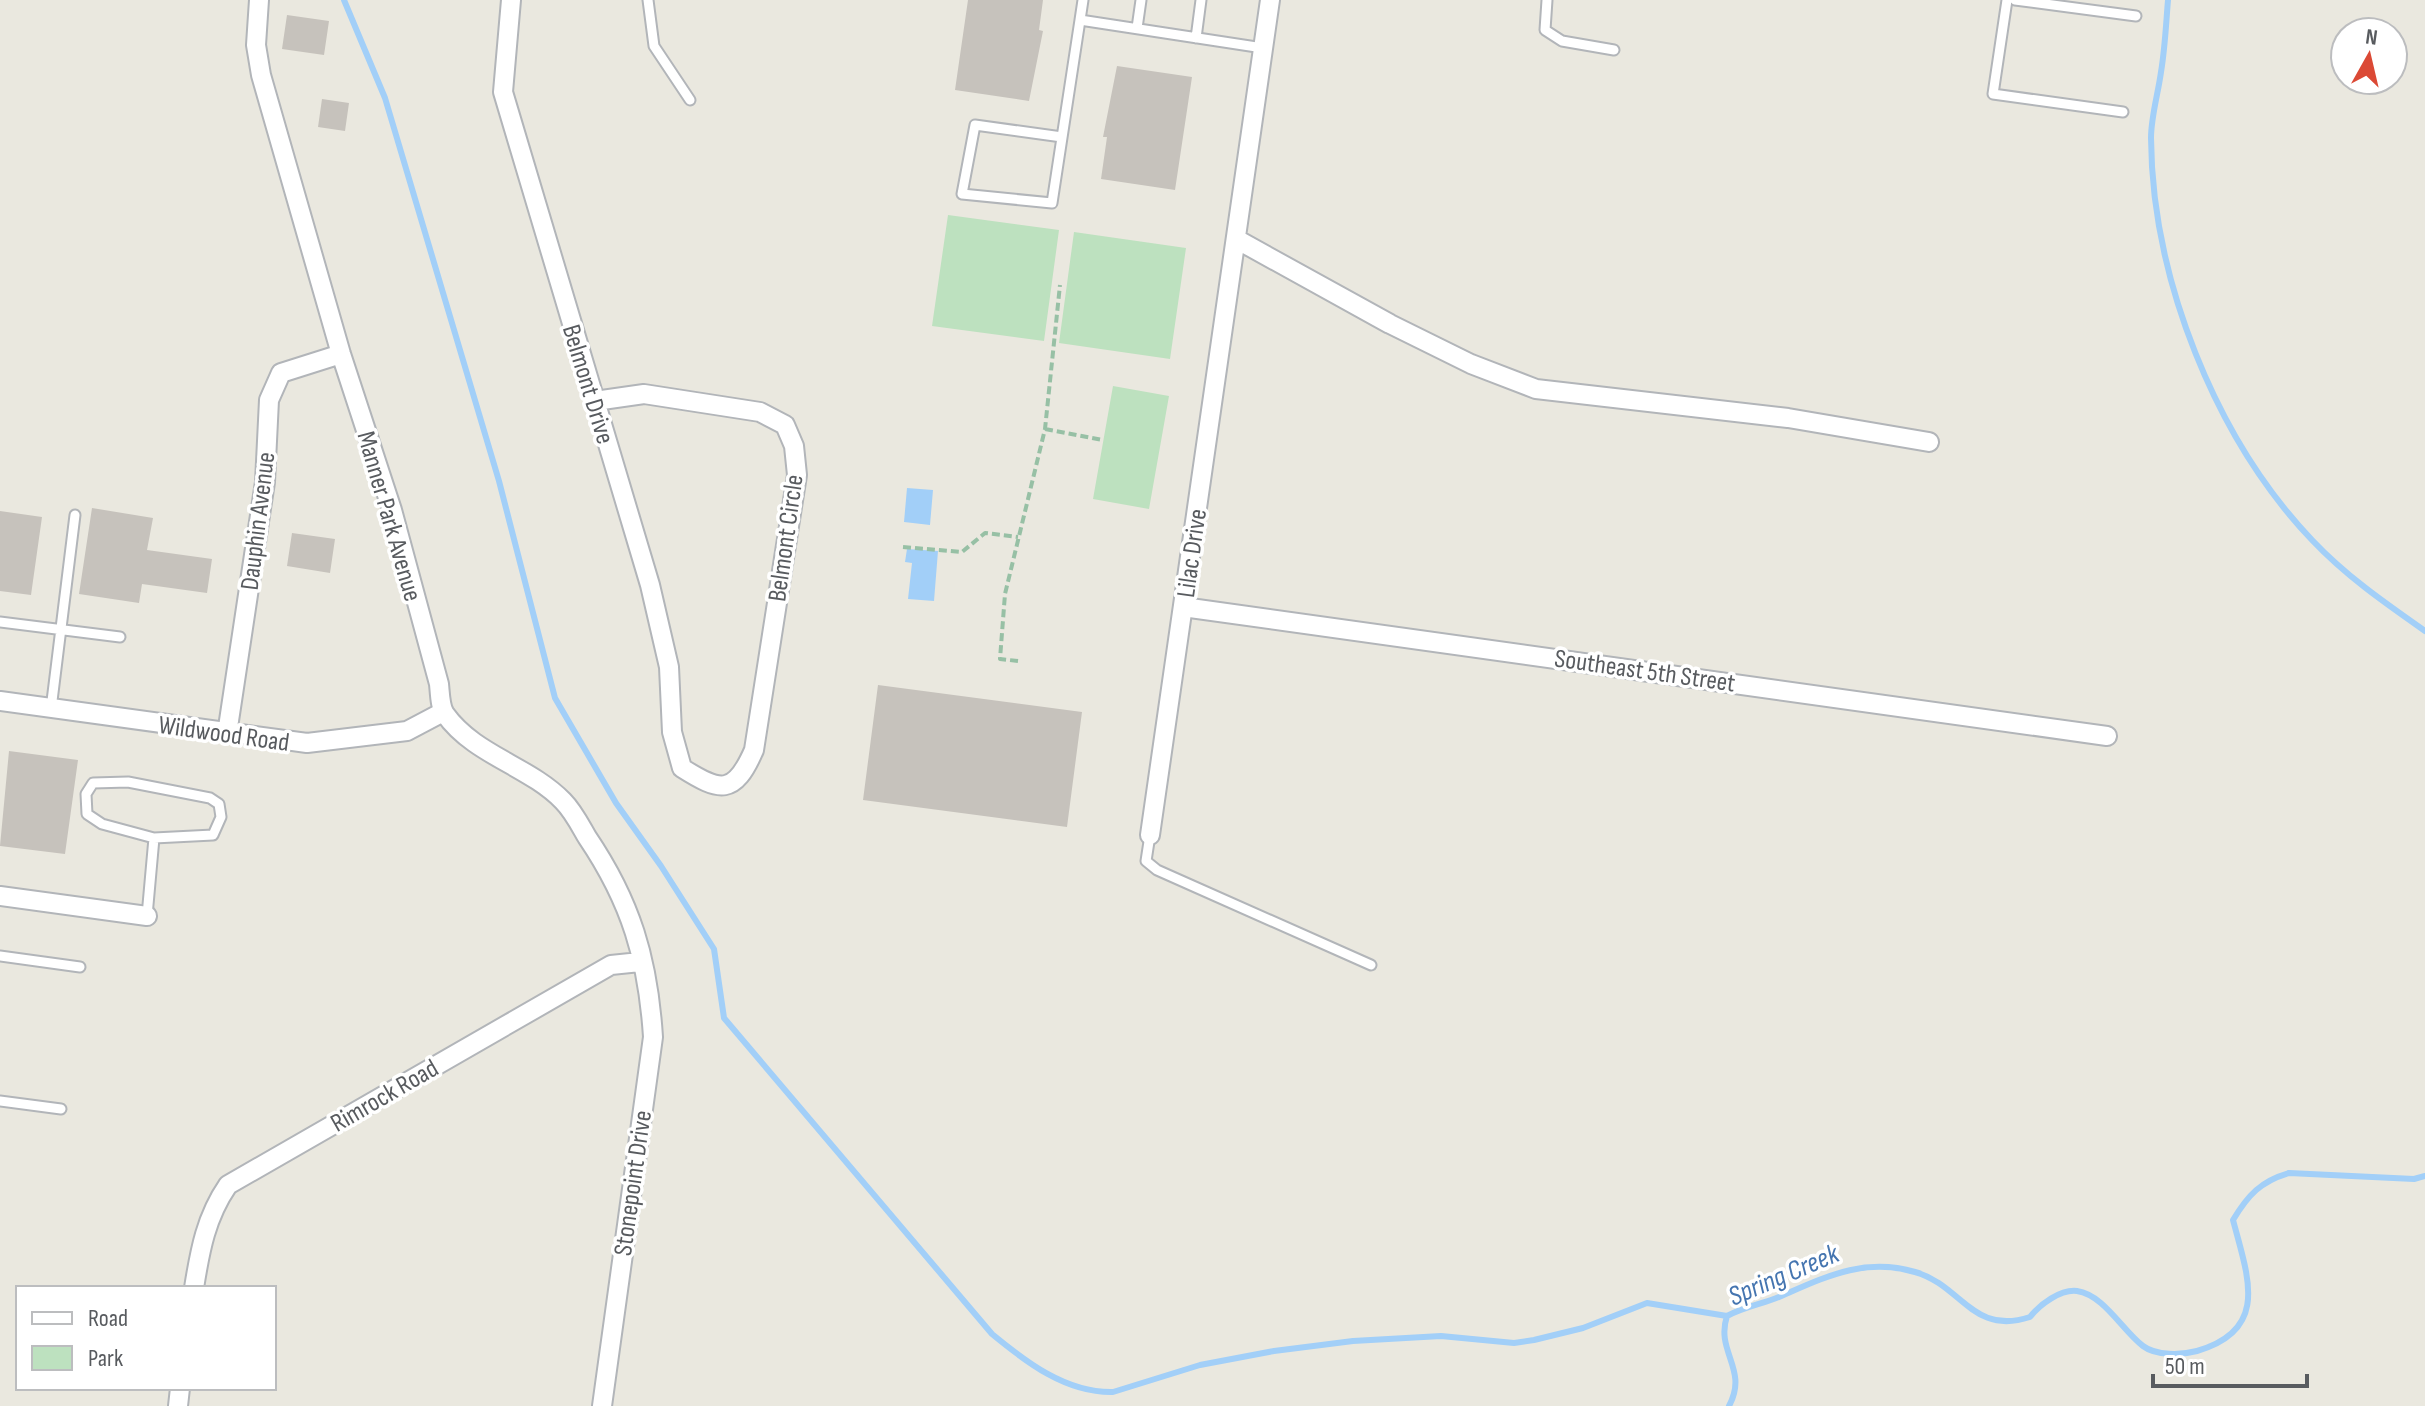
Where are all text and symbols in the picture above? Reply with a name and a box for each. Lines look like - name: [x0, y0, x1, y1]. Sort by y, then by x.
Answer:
- north arrow: [2329, 16, 2409, 96]
- text: N: [2364, 23, 2379, 52]
- street label: Belmont Drive: [555, 321, 620, 448]
- street label: Manner Park Avenue: [349, 428, 428, 605]
- street label: Dauphin Avenue: [235, 450, 282, 592]
- street label: Belmont Circle: [762, 473, 811, 604]
- street label: Lilac Drive: [1171, 507, 1214, 600]
- street label: Southeast 5th Street: [1552, 643, 1737, 700]
- street label: Wildwood Road: [156, 710, 291, 759]
- street label: Rimrock Road: [325, 1053, 444, 1140]
- street label: Stonepoint Drive: [608, 1109, 659, 1258]
- water label: Spring Creek: [1724, 1237, 1845, 1313]
- legend: [16, 1286, 276, 1390]
- text: Road: [88, 1304, 128, 1333]
- scale bar: [2153, 1338, 2307, 1388]
- text: Park: [88, 1344, 123, 1373]
- text: 50 m: [2165, 1352, 2205, 1381]

